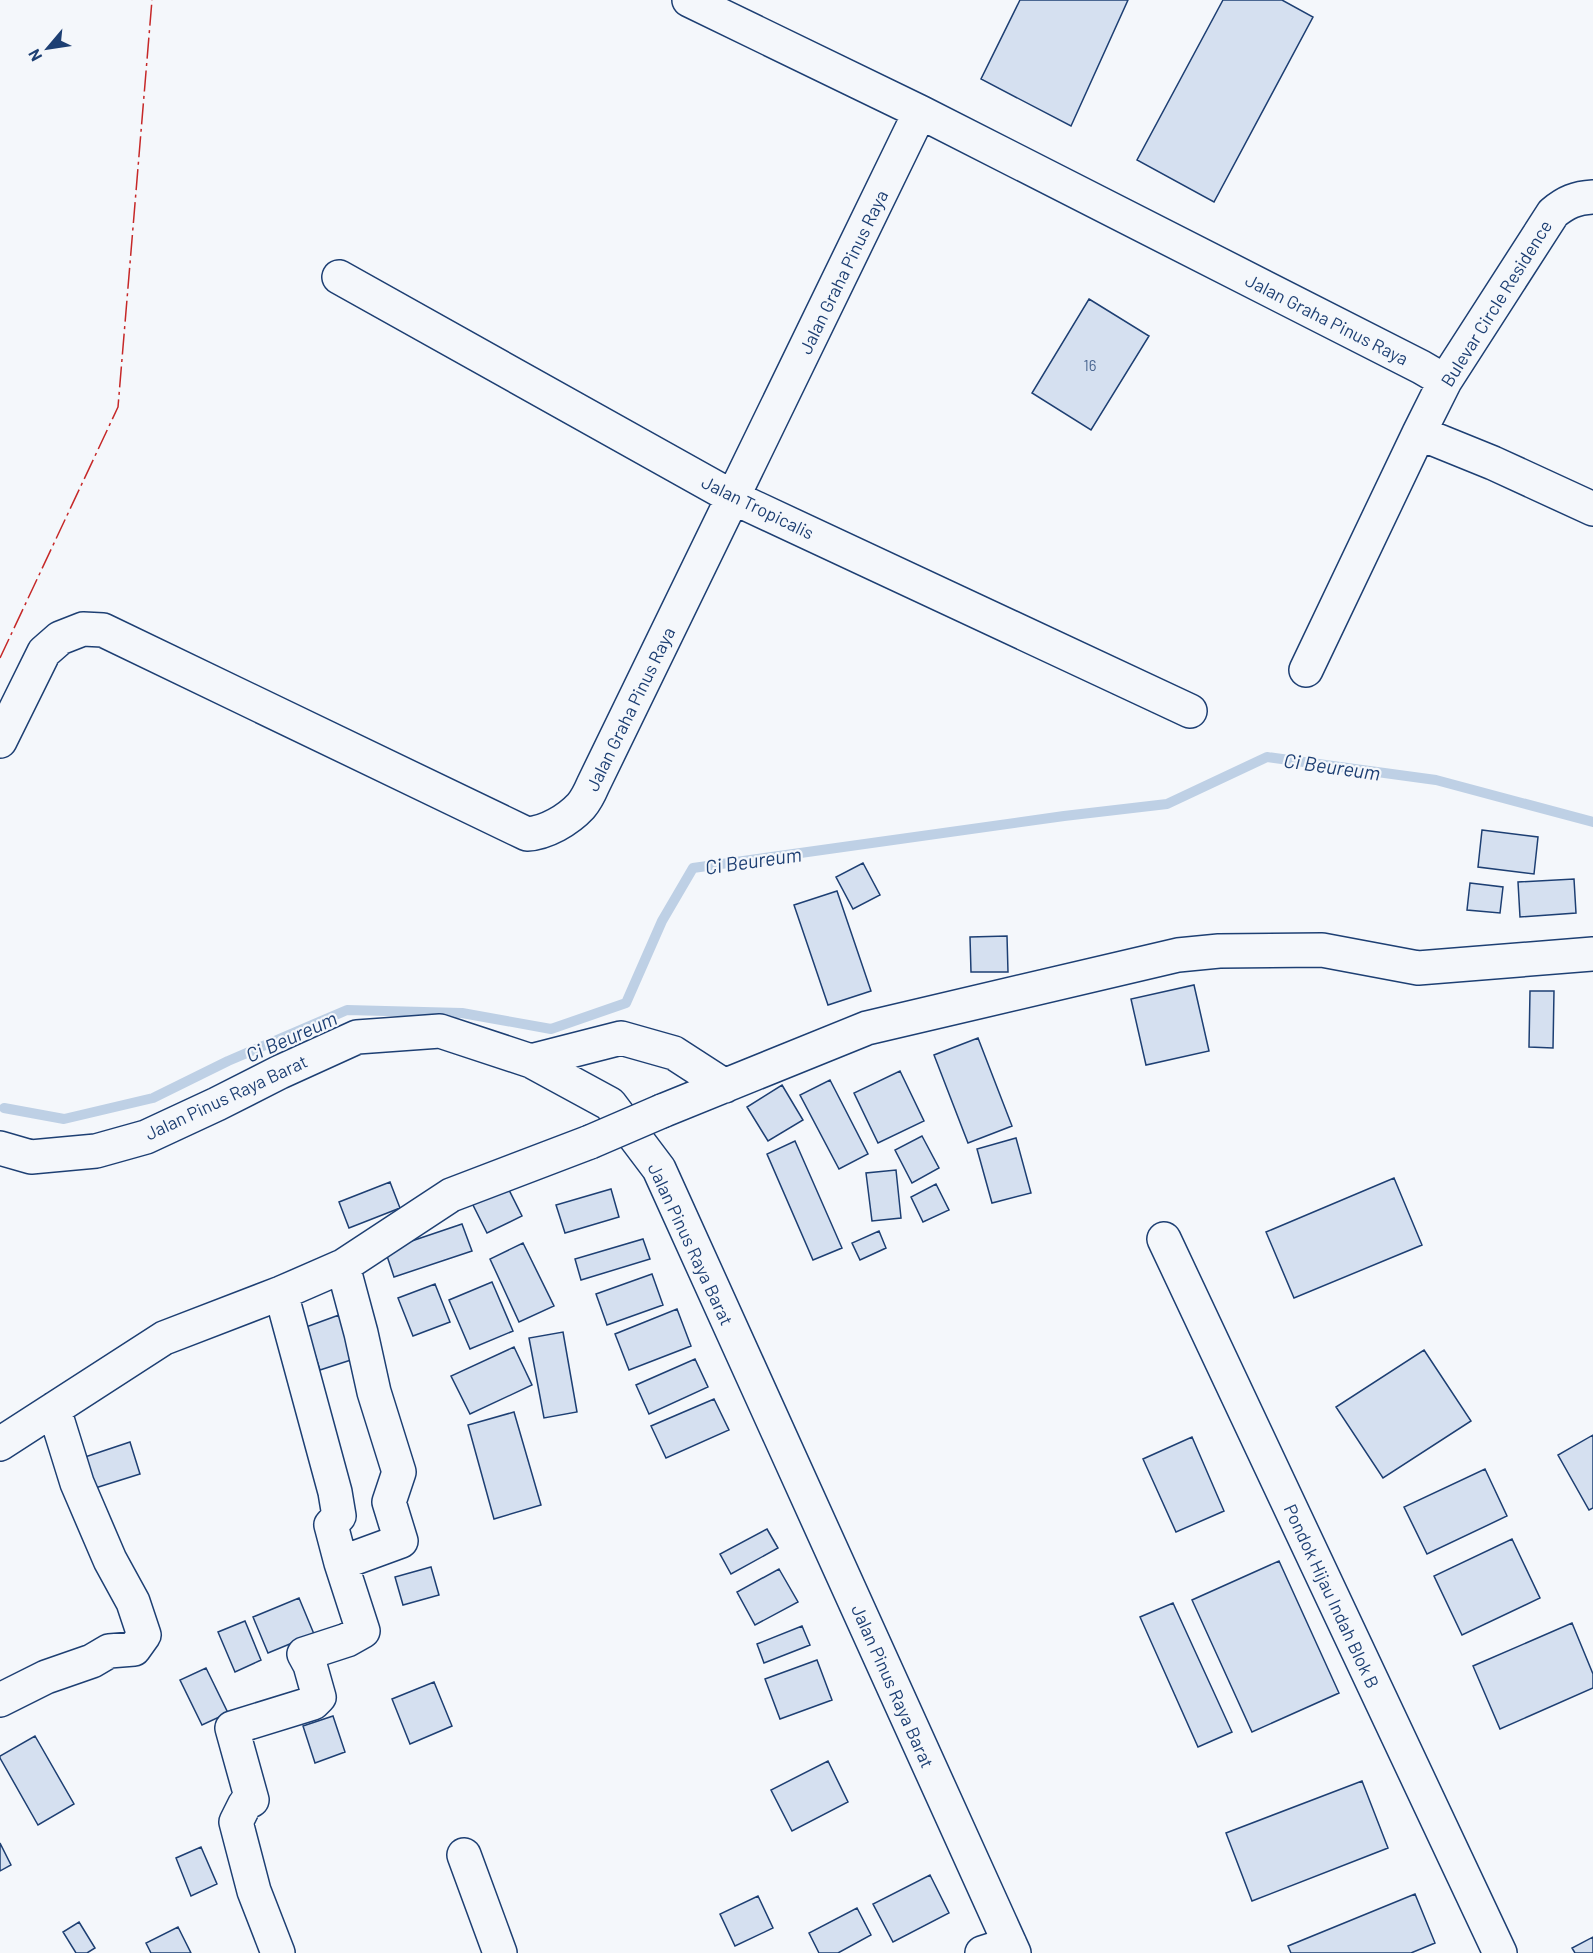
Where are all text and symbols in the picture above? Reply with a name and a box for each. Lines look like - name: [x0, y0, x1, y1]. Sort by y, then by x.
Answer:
- north arrow: [18, 18, 78, 78]
- text: N: [24, 46, 45, 65]
- street label: Jalan Graha Pinus Raya: [794, 186, 892, 358]
- street label: Bulevar Circle Residence: [1436, 216, 1556, 390]
- street label: Jalan Graha Pinus Raya: [1242, 268, 1412, 370]
- house number: 16: [1084, 356, 1096, 374]
- street label: Jalan Tropicalis: [698, 470, 818, 544]
- street label: Jalan Graha Pinus Raya: [581, 623, 679, 795]
- water label: Ci Beureum: [1282, 747, 1382, 785]
- water label: Ci Beureum: [703, 841, 803, 879]
- water label: Ci Beureum: [242, 1005, 340, 1067]
- street label: Jalan Pinus Raya Barat: [141, 1050, 311, 1144]
- street label: Jalan Pinus Raya Barat: [644, 1159, 738, 1329]
- street label: Pondok Hijau Indah Blok B: [1280, 1500, 1384, 1692]
- street label: Jalan Pinus Raya Barat: [847, 1601, 939, 1771]

